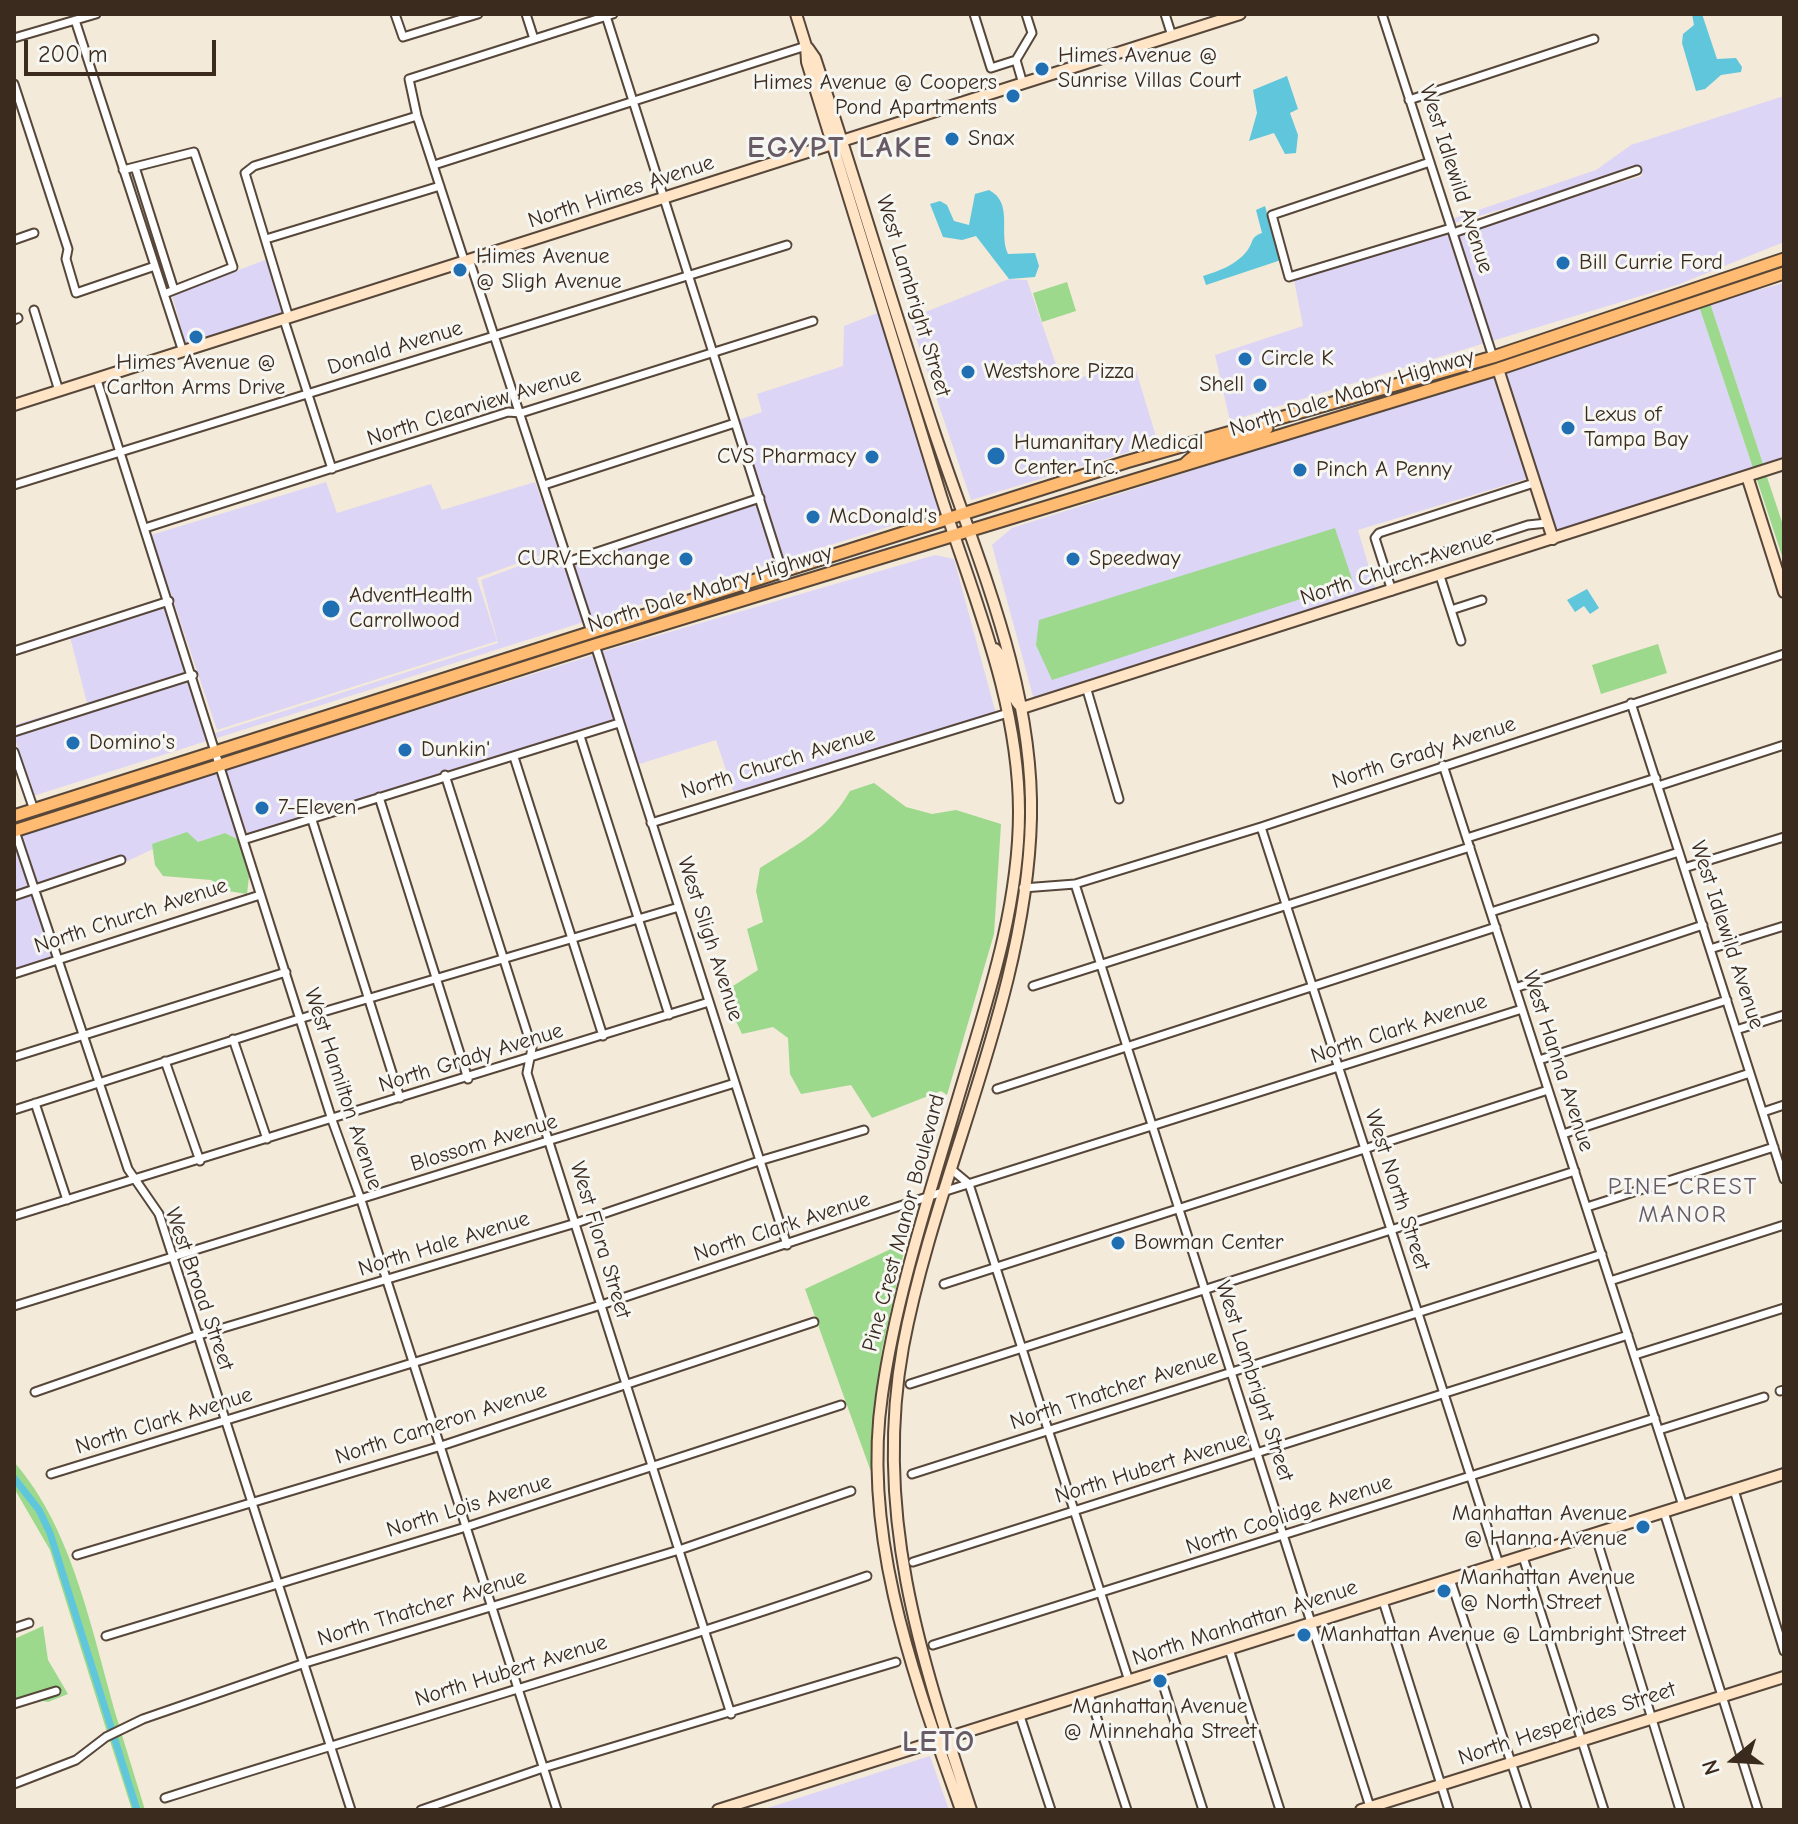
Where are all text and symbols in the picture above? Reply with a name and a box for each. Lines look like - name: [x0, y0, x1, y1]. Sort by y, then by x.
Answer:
- scale bar: [28, 24, 220, 74]
- text: 200 m: [38, 40, 108, 68]
- place label: Himes Avenue @ Sunrise Villas Court: [1058, 43, 1240, 94]
- marker: Himes Avenue @ Sunrise Villas Court: [1033, 60, 1051, 78]
- place label: Himes Avenue @ Coopers Pond Apartments: [753, 70, 997, 122]
- street label: West Idlewild Avenue: [1413, 81, 1499, 277]
- marker: Himes Avenue @ Coopers Pond Apartments: [1004, 87, 1022, 105]
- place label: Snax: [968, 126, 1014, 152]
- marker: Snax: [943, 130, 961, 148]
- district label: EGYPT LAKE: [747, 131, 933, 167]
- street label: North Himes Avenue: [525, 149, 717, 235]
- street label: West Lambright Street: [870, 192, 956, 400]
- place label: Himes Avenue @ Sligh Avenue: [476, 244, 621, 296]
- place label: Bill Currie Ford: [1579, 250, 1723, 276]
- marker: Bill Currie Ford: [1554, 254, 1572, 272]
- marker: Himes Avenue @ Sligh Avenue: [451, 261, 469, 279]
- street label: Donald Avenue: [324, 315, 466, 381]
- marker: Himes Avenue @ Carlton Arms Drive: [187, 328, 205, 346]
- street label: North Dale Mabry Highway: [1226, 343, 1478, 443]
- place label: Circle K: [1261, 346, 1334, 372]
- place label: Himes Avenue @ Carlton Arms Drive: [107, 350, 285, 402]
- marker: Circle K: [1236, 350, 1254, 368]
- place label: Westshore Pizza: [984, 359, 1135, 385]
- street label: North Clearview Avenue: [364, 362, 584, 452]
- marker: Westshore Pizza: [959, 363, 977, 381]
- place label: Shell: [1199, 372, 1244, 398]
- marker: Shell: [1251, 376, 1269, 394]
- place label: Lexus of Tampa Bay: [1584, 402, 1688, 454]
- marker: Lexus of Tampa Bay: [1559, 419, 1577, 437]
- place label: Humanitary Medical Center Inc.: [1014, 430, 1204, 482]
- place label: CVS Pharmacy: [717, 444, 856, 470]
- marker: Humanitary Medical Center Inc.: [985, 445, 1007, 467]
- marker: CVS Pharmacy: [863, 448, 881, 466]
- place label: Pinch A Penny: [1316, 457, 1452, 483]
- marker: Pinch A Penny: [1291, 461, 1309, 479]
- place label: McDonald's: [829, 504, 937, 530]
- marker: McDonald's: [804, 508, 822, 526]
- street label: North Church Avenue: [1297, 524, 1497, 612]
- street label: North Dale Mabry Highway: [584, 539, 836, 639]
- place label: CURV Exchange: [517, 546, 670, 572]
- place label: Speedway: [1089, 546, 1180, 572]
- marker: CURV Exchange: [677, 550, 695, 568]
- marker: Speedway: [1064, 550, 1082, 568]
- place label: AdventHealth Carrollwood: [349, 583, 473, 634]
- marker: AdventHealth Carrollwood: [320, 598, 342, 620]
- street label: North Grady Avenue: [1329, 711, 1519, 795]
- street label: North Church Avenue: [678, 721, 878, 805]
- place label: Domino's: [89, 730, 175, 756]
- marker: Domino's: [64, 734, 82, 752]
- place label: Dunkin': [421, 737, 490, 763]
- marker: Dunkin': [396, 741, 414, 759]
- place label: 7-Eleven: [278, 795, 357, 821]
- marker: 7-Eleven: [253, 799, 271, 817]
- street label: West Idlewild Avenue: [1684, 837, 1770, 1033]
- street label: West Sligh Avenue: [671, 854, 749, 1024]
- street label: North Church Avenue: [31, 872, 231, 960]
- street label: West Hanna Avenue: [1516, 967, 1600, 1155]
- street label: West Hamilton Avenue: [298, 985, 388, 1193]
- street label: North Clark Avenue: [1308, 988, 1490, 1070]
- street label: North Grady Avenue: [376, 1017, 566, 1099]
- street label: Pine Crest Manor Boulevard: [857, 1091, 951, 1355]
- street label: West North Street: [1359, 1107, 1435, 1273]
- street label: Blossom Avenue: [407, 1108, 561, 1178]
- street label: West Flora Street: [564, 1158, 636, 1322]
- district label: PINE CREST MANOR: [1608, 1173, 1758, 1229]
- street label: North Clark Avenue: [691, 1186, 873, 1268]
- street label: West Broad Street: [159, 1204, 239, 1374]
- street label: North Hale Avenue: [355, 1205, 533, 1283]
- place label: Bowman Center: [1134, 1230, 1283, 1256]
- marker: Bowman Center: [1109, 1234, 1127, 1252]
- street label: West Lambright Street: [1209, 1277, 1299, 1485]
- street label: North Thatcher Avenue: [1007, 1344, 1221, 1436]
- street label: North Cameron Avenue: [332, 1377, 550, 1471]
- street label: North Clark Avenue: [72, 1382, 256, 1460]
- street label: North Hubert Avenue: [1052, 1426, 1250, 1510]
- street label: North Lois Avenue: [383, 1468, 555, 1544]
- street label: North Coolidge Avenue: [1182, 1469, 1396, 1561]
- place label: Manhattan Avenue @ Hanna Avenue: [1452, 1501, 1627, 1552]
- marker: Manhattan Avenue @ Hanna Avenue: [1634, 1518, 1652, 1536]
- street label: North Thatcher Avenue: [314, 1564, 530, 1652]
- place label: Manhattan Avenue @ North Street: [1460, 1565, 1635, 1616]
- street label: North Manhattan Avenue: [1129, 1574, 1361, 1672]
- marker: Manhattan Avenue @ North Street: [1435, 1582, 1453, 1600]
- place label: Manhattan Avenue @ Lambright Street: [1320, 1622, 1686, 1648]
- marker: Manhattan Avenue @ Lambright Street: [1295, 1626, 1313, 1644]
- street label: North Hubert Avenue: [412, 1629, 610, 1713]
- marker: Manhattan Avenue @ Minnehaha Street: [1151, 1672, 1169, 1690]
- street label: North Hesperides Street: [1455, 1676, 1679, 1772]
- place label: Manhattan Avenue @ Minnehaha Street: [1063, 1694, 1257, 1746]
- north arrow: [1694, 1720, 1774, 1800]
- district label: LETO: [902, 1725, 976, 1761]
- text: N: [1697, 1757, 1726, 1778]

